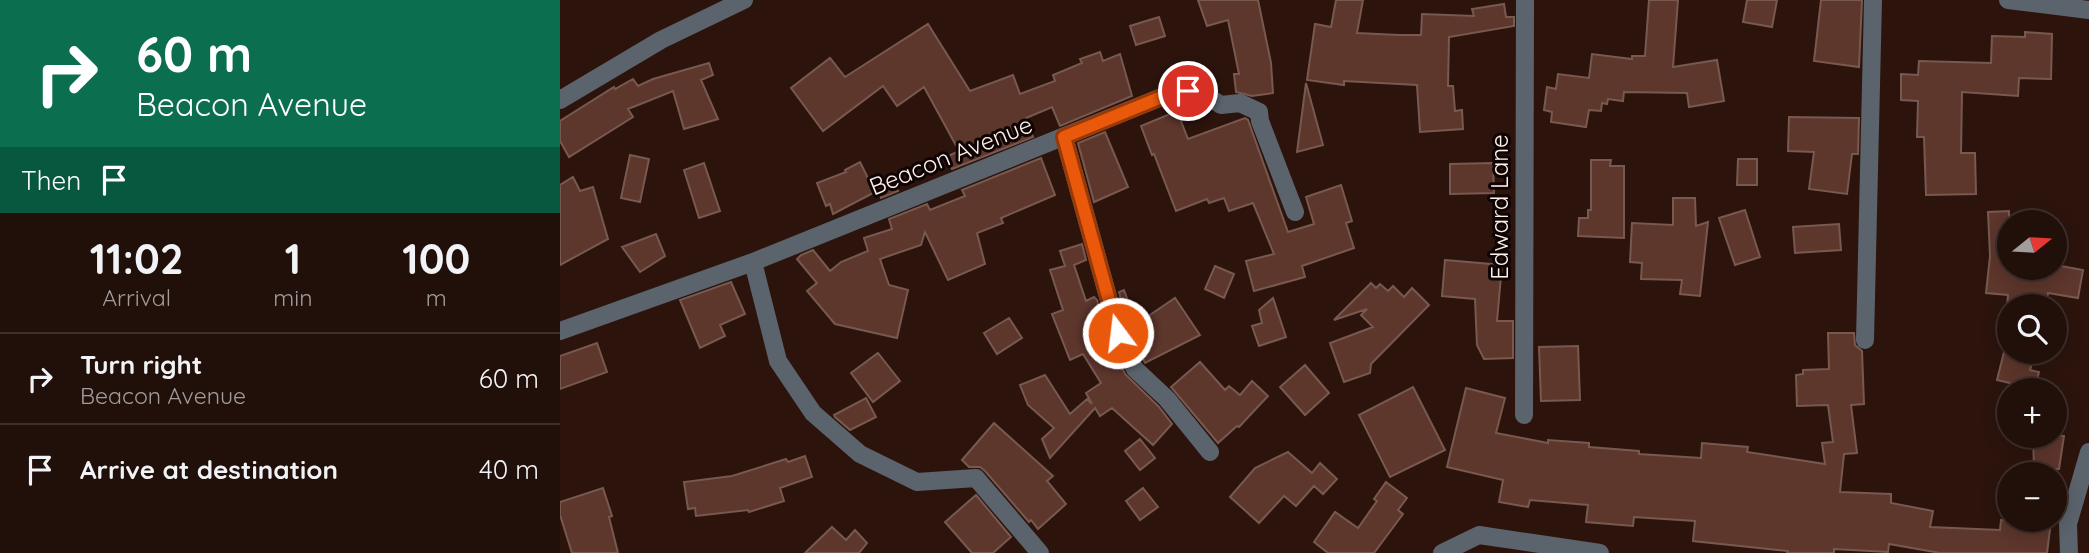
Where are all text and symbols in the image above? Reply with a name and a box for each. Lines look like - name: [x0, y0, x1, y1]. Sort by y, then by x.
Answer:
- text: 60 m: [136, 23, 252, 84]
- icon: right: [21, 28, 112, 119]
- pin: [1158, 61, 1218, 121]
- icon: arrive: [1169, 72, 1207, 110]
- text: Beacon Avenue: [136, 84, 367, 124]
- street label: Beacon Avenue: [865, 109, 1037, 201]
- street label: Edward Lane: [1484, 134, 1514, 280]
- icon: arrive: [95, 161, 133, 199]
- text: Then: [21, 164, 81, 197]
- north arrow: [1997, 210, 2067, 280]
- map controls: [1997, 210, 2067, 532]
- text: 11:02: [90, 232, 184, 285]
- text: 1: [285, 232, 301, 285]
- text: 100: [402, 232, 470, 285]
- text: Arrival: [102, 283, 171, 312]
- text: min: [273, 283, 313, 312]
- text: m: [426, 283, 447, 312]
- button: search: [1997, 294, 2067, 364]
- position arrow: [1081, 296, 1155, 370]
- text: Turn right: [80, 348, 202, 381]
- icon: right: [21, 360, 59, 398]
- text: 60 m: [479, 362, 539, 395]
- button: +: [1997, 378, 2067, 448]
- text: Beacon Avenue: [80, 381, 246, 410]
- icon: arrive: [21, 451, 59, 489]
- text: Arrive at destination: [80, 453, 338, 486]
- text: 40 m: [479, 453, 539, 486]
- button: −: [1997, 462, 2067, 532]

